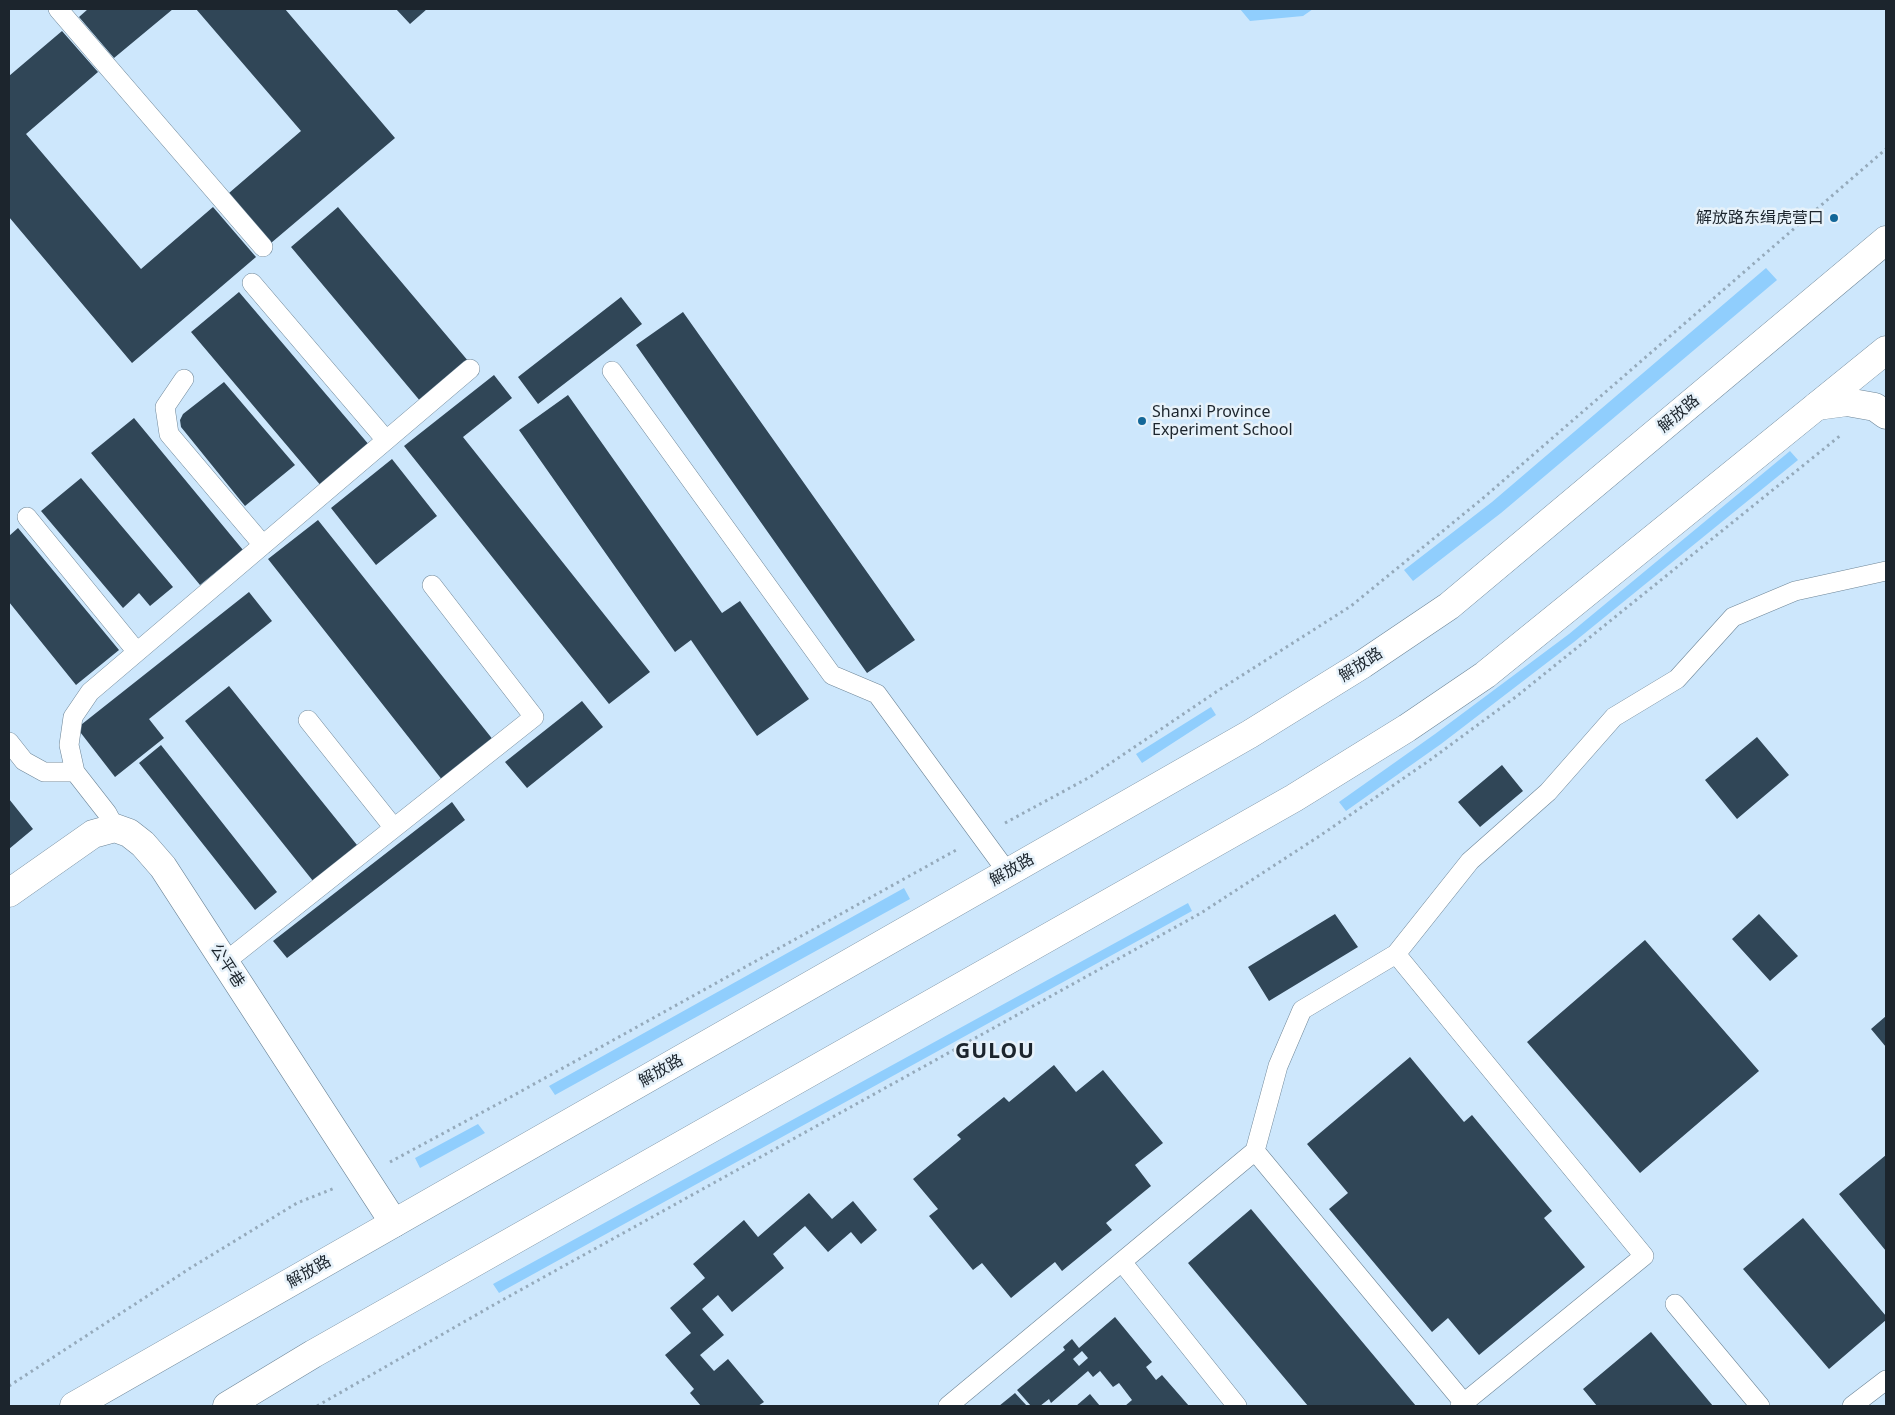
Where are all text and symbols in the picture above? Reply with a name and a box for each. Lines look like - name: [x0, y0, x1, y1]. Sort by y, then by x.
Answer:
- place label: 解放路东缉虎营口: [1696, 208, 1824, 228]
- marker: 解放路东缉虎营口: [1828, 212, 1840, 224]
- street label: 解放路: [1654, 391, 1704, 437]
- place label: Shanxi Province Experiment School: [1152, 402, 1293, 440]
- marker: Shanxi Province Experiment School: [1136, 415, 1148, 427]
- street label: 解放路: [1336, 644, 1386, 686]
- street label: 解放路: [986, 850, 1038, 890]
- street label: 公平巷: [206, 941, 248, 991]
- district label: GULOU: [954, 1039, 1036, 1065]
- street label: 解放路: [635, 1051, 687, 1091]
- street label: 解放路: [283, 1252, 335, 1292]

